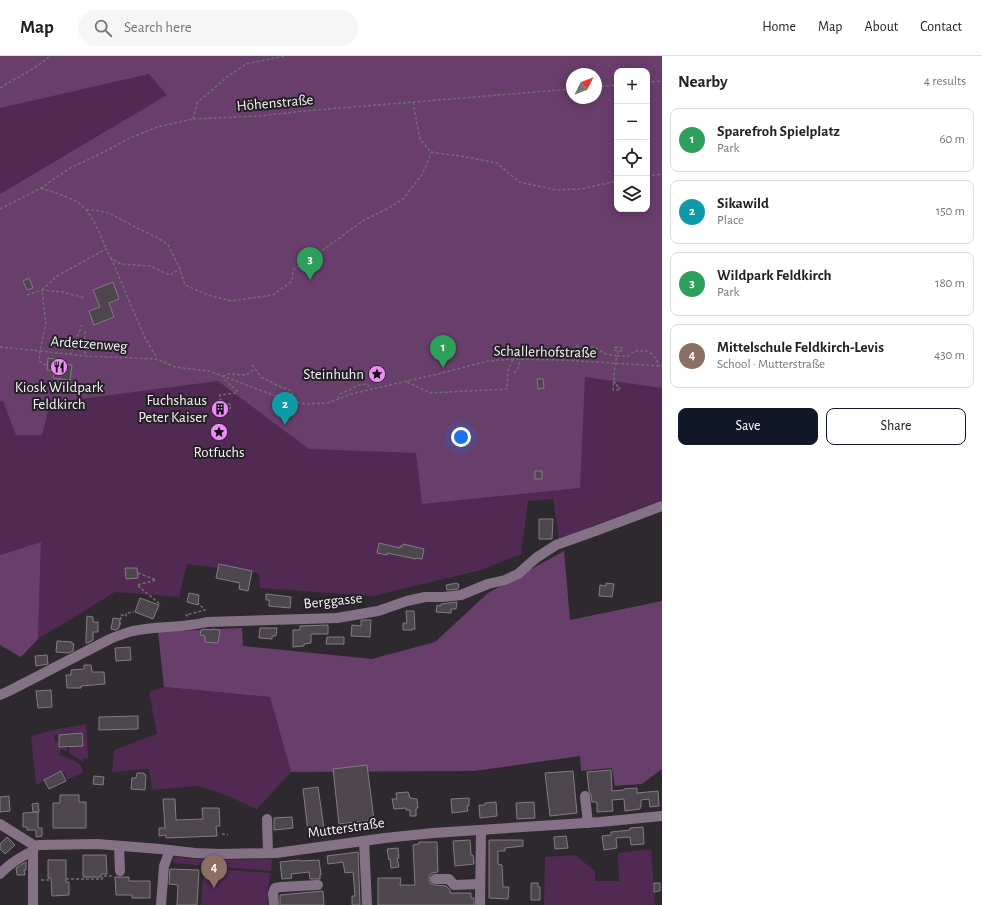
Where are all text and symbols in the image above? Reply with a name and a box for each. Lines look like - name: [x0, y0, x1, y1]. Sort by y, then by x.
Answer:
- search box: [78, 10, 358, 46]
- icon: search: [92, 17, 114, 39]
- text: Map: [20, 18, 54, 37]
- text: Search here: [124, 20, 192, 35]
- text: Home: [762, 20, 796, 34]
- text: Map: [818, 20, 842, 34]
- text: About: [864, 20, 898, 34]
- text: Contact: [920, 20, 962, 34]
- north arrow: [566, 68, 602, 104]
- map controls: [614, 68, 650, 212]
- button: +: [614, 68, 650, 104]
- text: Nearby: [678, 73, 728, 90]
- text: 4 results: [924, 75, 966, 88]
- street label: Höhenstraße: [236, 92, 314, 114]
- button: −: [614, 104, 650, 140]
- text: Sparefroh Spielplatz: [717, 124, 840, 139]
- text: 1: [690, 133, 694, 146]
- text: 60 m: [939, 133, 965, 146]
- button: locate: [614, 140, 650, 176]
- text: Park: [717, 142, 739, 155]
- button: layers: [614, 176, 650, 212]
- text: Sikawild: [717, 196, 769, 211]
- text: 2: [689, 205, 695, 218]
- text: 150 m: [936, 205, 965, 218]
- text: Place: [717, 214, 744, 227]
- pin: 3: [297, 247, 323, 280]
- text: Wildpark Feldkirch: [717, 268, 831, 283]
- text: 3: [689, 277, 695, 290]
- text: 180 m: [935, 277, 965, 290]
- text: Park: [717, 286, 739, 299]
- street label: Ardetzenweg: [50, 334, 129, 354]
- pin: 1: [430, 335, 456, 368]
- text: Mittelschule Feldkirch-Levis: [717, 340, 884, 355]
- street label: Schallerhofstraße: [493, 344, 597, 360]
- text: 4: [689, 349, 695, 362]
- text: 430 m: [934, 349, 965, 362]
- restaurant icon: Kiosk Wildpark Feldkirch: [49, 357, 69, 377]
- text: School · Mutterstraße: [717, 358, 825, 371]
- place icon: Steinhuhn: [367, 364, 387, 384]
- place label: Steinhuhn: [303, 367, 364, 382]
- place label: Kiosk Wildpark Feldkirch: [15, 380, 103, 412]
- pin: 2: [272, 392, 298, 425]
- place label: Fuchshaus Peter Kaiser: [138, 393, 207, 425]
- building icon: Fuchshaus Peter Kaiser: [210, 399, 230, 419]
- button: Save: [678, 408, 818, 445]
- button: Share: [826, 408, 966, 445]
- place icon: Rotfuchs: [209, 422, 229, 442]
- your location: [451, 427, 471, 447]
- place label: Rotfuchs: [193, 445, 245, 460]
- street label: Berggasse: [303, 590, 363, 612]
- street label: Mutterstraße: [307, 815, 385, 841]
- pin: 4: [201, 855, 227, 888]

